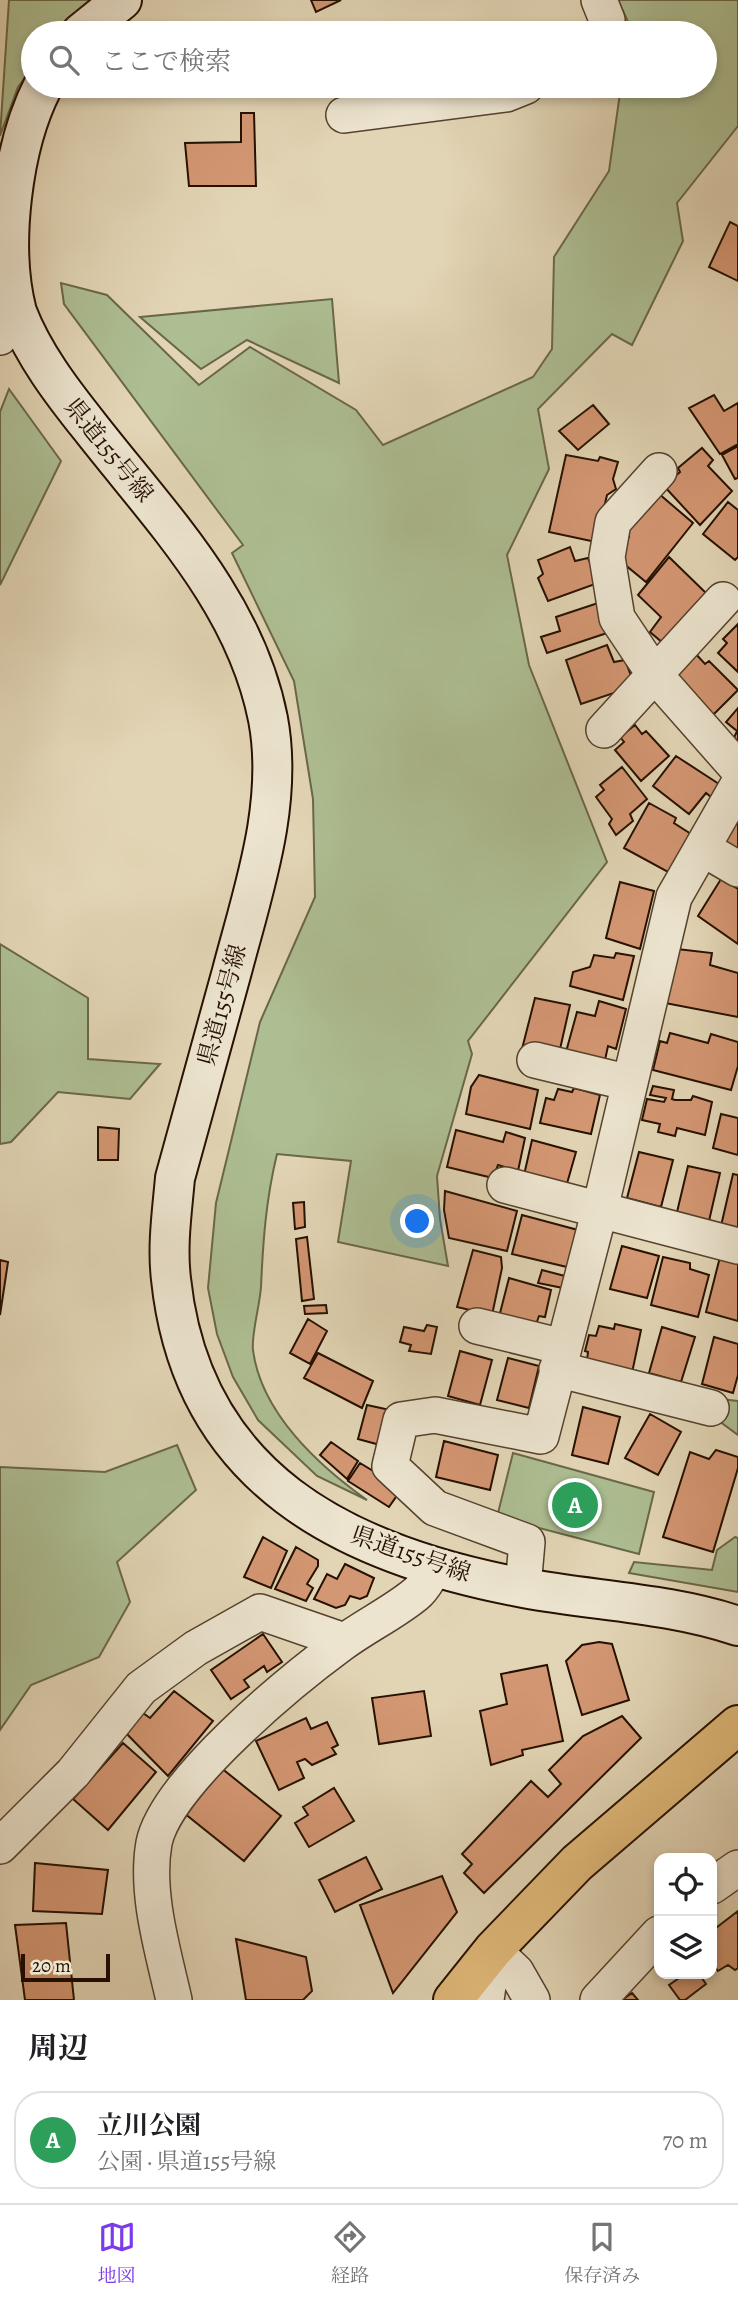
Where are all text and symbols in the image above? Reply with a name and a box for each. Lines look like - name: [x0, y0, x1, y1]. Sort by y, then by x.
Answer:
- search box: [21, 21, 717, 98]
- icon: search: [45, 41, 83, 79]
- text: ここで検索: [101, 44, 231, 79]
- street label: 県道155号線: [57, 391, 161, 509]
- street label: 県道155号線: [190, 941, 254, 1069]
- your location: [400, 1204, 434, 1238]
- pin: A: [552, 1479, 598, 1531]
- street label: 県道155号線: [347, 1519, 475, 1589]
- map controls: [654, 1853, 717, 1979]
- button: locate: [654, 1853, 717, 1916]
- button: layers: [654, 1916, 717, 1979]
- scale bar: [21, 1951, 110, 1983]
- text: 20 m: [32, 1953, 71, 1979]
- text: 周辺: [28, 2028, 88, 2068]
- text: 立川公園: [97, 2108, 201, 2143]
- text: A: [46, 2125, 60, 2156]
- text: 70 m: [662, 2125, 708, 2156]
- text: 公園 · 県道155号線: [97, 2146, 276, 2177]
- tab: 地図: [98, 2218, 136, 2289]
- tab: 経路: [331, 2218, 369, 2289]
- tab: 保存済み: [564, 2218, 640, 2289]

